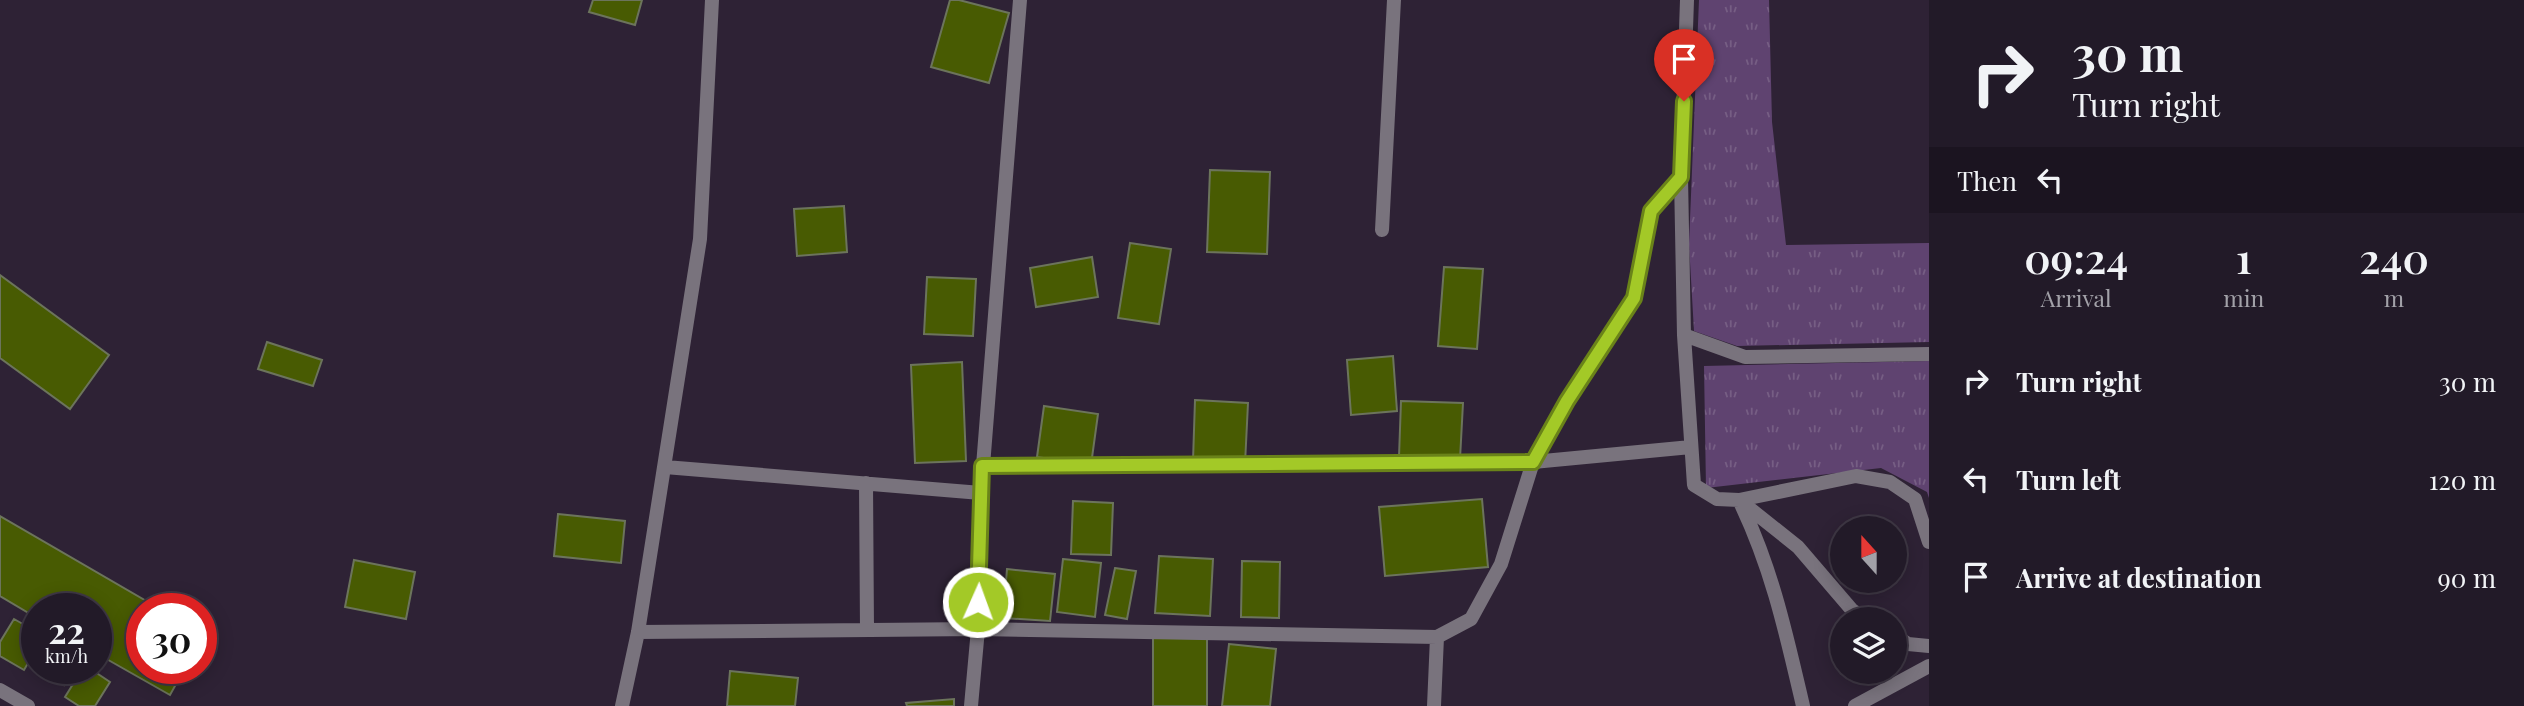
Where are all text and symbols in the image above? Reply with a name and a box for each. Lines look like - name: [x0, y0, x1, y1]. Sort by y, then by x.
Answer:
- text: 30 m: [2072, 19, 2183, 84]
- icon: right: [1957, 28, 2048, 119]
- pin: [1654, 29, 1714, 101]
- icon: arrive: [1665, 40, 1703, 78]
- text: Turn right: [2072, 82, 2220, 125]
- icon: left: [2031, 161, 2069, 199]
- text: Then: [1957, 163, 2017, 198]
- text: 09:24: [2024, 229, 2128, 285]
- text: 1: [2236, 229, 2252, 285]
- text: 240: [2359, 229, 2429, 285]
- text: Arrival: [2041, 282, 2112, 313]
- text: min: [2223, 282, 2264, 313]
- text: m: [2384, 282, 2404, 313]
- icon: right: [1957, 362, 1995, 400]
- text: Turn right: [2016, 364, 2142, 399]
- text: 30 m: [2439, 364, 2496, 399]
- icon: left: [1957, 460, 1995, 498]
- text: Turn left: [2016, 462, 2121, 497]
- text: 120 m: [2429, 462, 2496, 497]
- north arrow: [1830, 516, 1908, 593]
- map controls: [1830, 516, 1907, 684]
- icon: arrive: [1957, 558, 1995, 596]
- text: Arrive at destination: [2016, 560, 2262, 595]
- text: 90 m: [2438, 560, 2496, 595]
- position arrow: [941, 565, 1015, 639]
- speed limit sign: 30: [126, 593, 217, 684]
- text: 22: [48, 606, 85, 653]
- button: layers: [1830, 607, 1907, 684]
- text: km/h: [45, 644, 88, 668]

